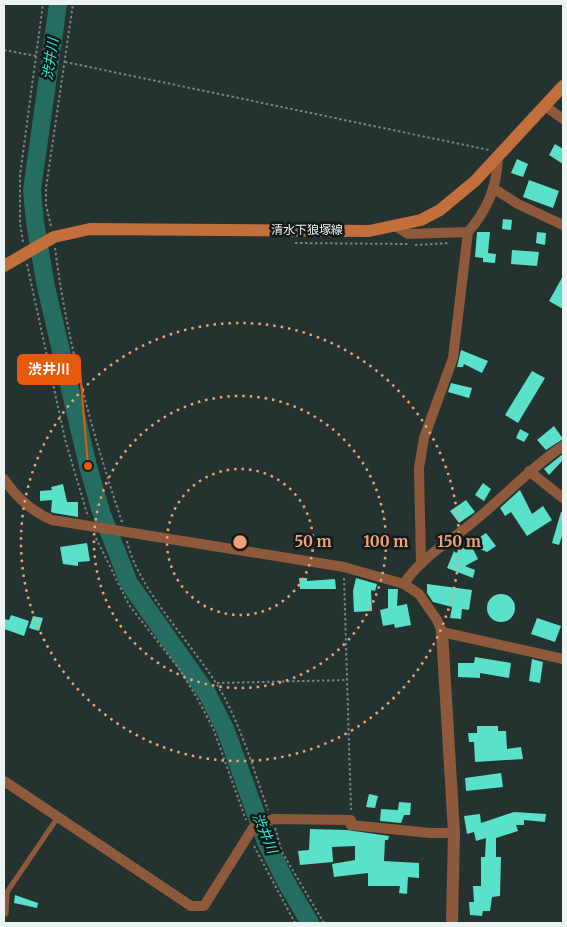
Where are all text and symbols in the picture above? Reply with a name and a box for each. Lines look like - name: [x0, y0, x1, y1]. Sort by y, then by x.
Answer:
- water label: 渋井川: [38, 35, 62, 81]
- street label: 清水下狼塚線: [271, 222, 343, 237]
- callout: 渋井川: [18, 355, 80, 384]
- text: 渋井川: [28, 360, 70, 378]
- text: 50 m: [294, 532, 332, 551]
- text: 100 m: [364, 532, 408, 551]
- text: 150 m: [437, 532, 481, 551]
- centre of rings: [231, 533, 249, 551]
- water label: 渋井川: [249, 810, 282, 858]

